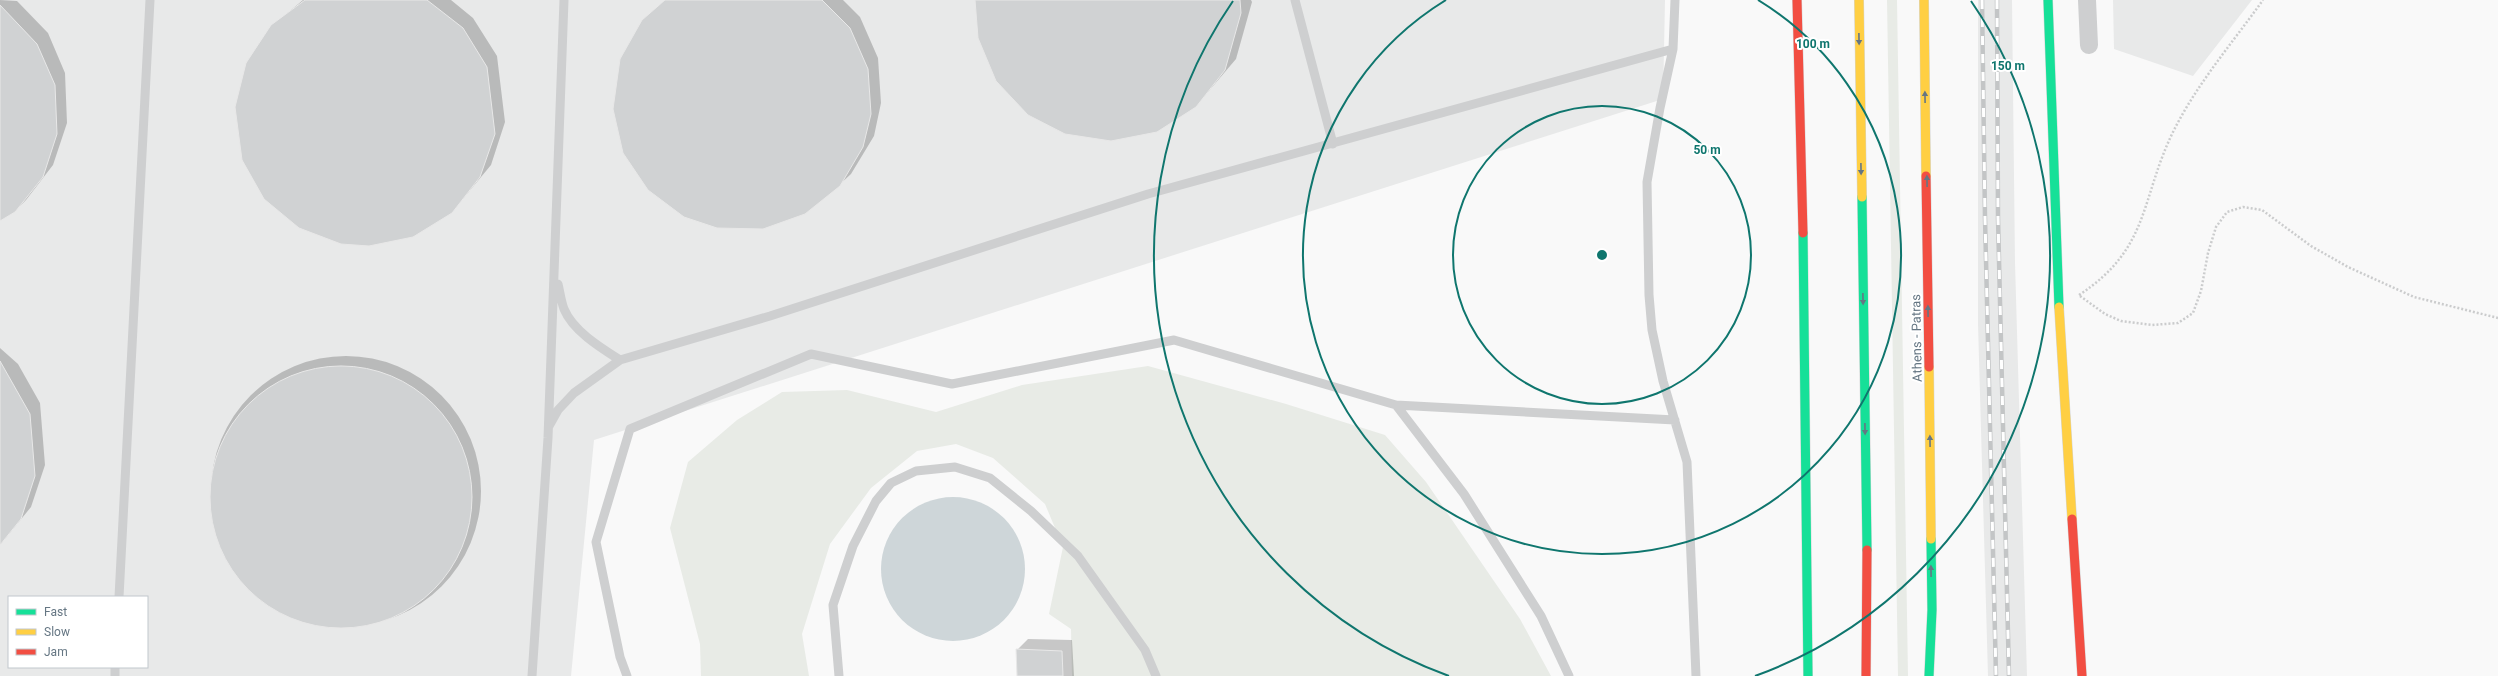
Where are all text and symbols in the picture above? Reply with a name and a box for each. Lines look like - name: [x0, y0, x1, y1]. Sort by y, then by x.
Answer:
- one-way arrow: [1856, 33, 1862, 46]
- text: 100 m: [1796, 37, 1830, 51]
- text: 150 m: [1991, 59, 2025, 73]
- one-way arrow: [1922, 91, 1929, 103]
- text: 50 m: [1693, 143, 1721, 157]
- one-way arrow: [1858, 163, 1864, 176]
- one-way arrow: [1924, 174, 1930, 187]
- centre of rings: [1595, 248, 1609, 262]
- one-way arrow: [1860, 293, 1866, 306]
- street label: Athens - Patras: [1908, 294, 1925, 382]
- one-way arrow: [1925, 304, 1931, 317]
- one-way arrow: [1862, 423, 1868, 436]
- one-way arrow: [1927, 434, 1933, 447]
- one-way arrow: [1928, 564, 1934, 577]
- legend: [8, 596, 148, 668]
- text: Fast: [44, 605, 67, 619]
- text: Slow: [44, 625, 70, 639]
- text: Jam: [44, 645, 68, 659]

